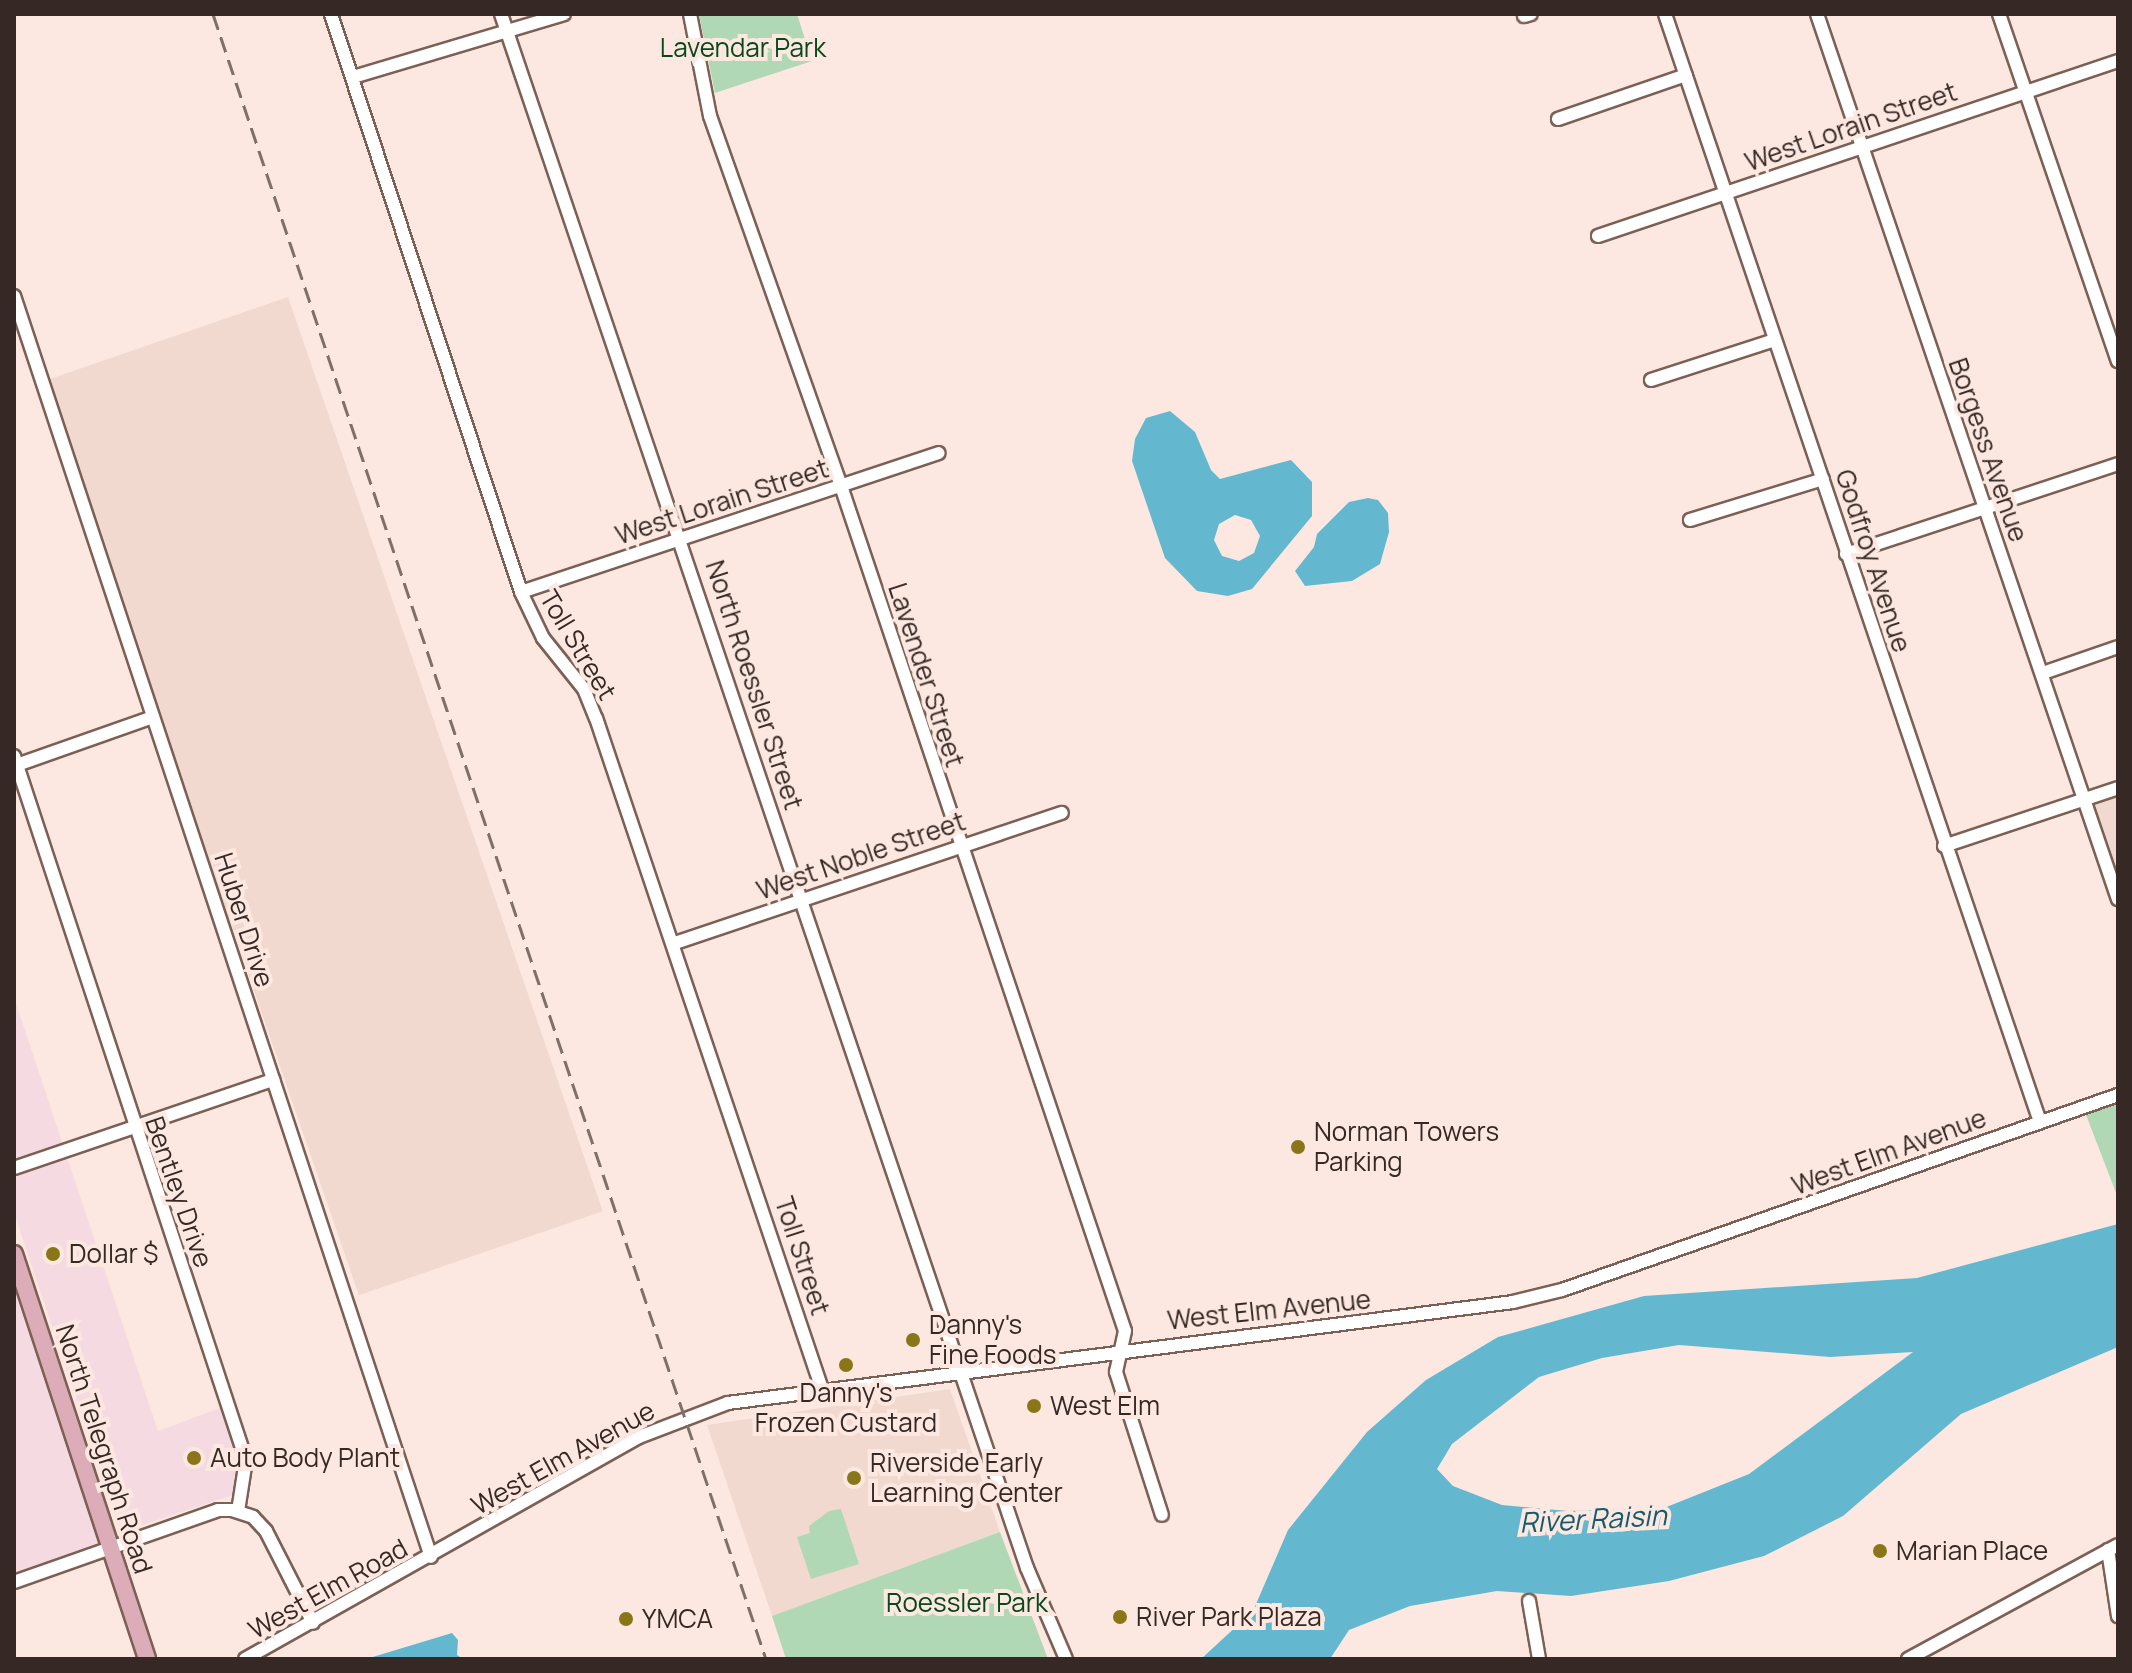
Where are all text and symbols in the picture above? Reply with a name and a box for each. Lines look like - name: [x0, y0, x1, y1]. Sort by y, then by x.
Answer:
- park label: Lavendar Park: [660, 32, 826, 64]
- street label: West Lorain Street: [1741, 76, 1961, 178]
- street label: Borgess Avenue: [1942, 354, 2034, 546]
- street label: West Lorain Street: [611, 453, 833, 551]
- street label: Godfroy Avenue: [1829, 466, 1917, 656]
- street label: North Roessler Street: [699, 557, 809, 813]
- street label: Lavender Street: [882, 579, 970, 771]
- street label: Toll Street: [533, 584, 623, 706]
- street label: West Noble Street: [753, 806, 969, 906]
- street label: Huber Drive: [208, 849, 280, 991]
- street label: West Elm Avenue: [1788, 1102, 1990, 1202]
- street label: Bentley Drive: [139, 1113, 219, 1271]
- place label: Norman Towers Parking: [1314, 1116, 1499, 1178]
- marker: Norman Towers Parking: [1289, 1138, 1307, 1156]
- street label: Toll Street: [768, 1193, 836, 1319]
- place label: Dollar $: [69, 1238, 158, 1270]
- marker: Dollar $: [44, 1245, 62, 1263]
- street label: West Elm Avenue: [1166, 1284, 1372, 1336]
- place label: Danny's Fine Foods: [929, 1309, 1056, 1370]
- street label: North Telegraph Road: [49, 1321, 159, 1577]
- marker: Danny's Fine Foods: [904, 1331, 922, 1349]
- marker: Danny's Frozen Custard: [837, 1356, 855, 1374]
- place label: Danny's Frozen Custard: [755, 1377, 937, 1438]
- place label: West Elm: [1050, 1390, 1160, 1422]
- street label: West Elm Avenue: [466, 1395, 660, 1521]
- marker: West Elm: [1025, 1397, 1043, 1415]
- place label: Auto Body Plant: [210, 1442, 400, 1474]
- place label: Riverside Early Learning Center: [870, 1447, 1063, 1508]
- marker: Auto Body Plant: [185, 1449, 203, 1467]
- marker: Riverside Early Learning Center: [845, 1469, 863, 1487]
- water label: River Raisin: [1518, 1497, 1668, 1539]
- street label: West Elm Road: [243, 1532, 413, 1646]
- place label: Marian Place: [1896, 1535, 2048, 1567]
- marker: Marian Place: [1871, 1542, 1889, 1560]
- park label: Roessler Park: [886, 1587, 1048, 1619]
- place label: River Park Plaza: [1136, 1601, 1322, 1633]
- place label: YMCA: [642, 1603, 713, 1635]
- marker: River Park Plaza: [1111, 1608, 1129, 1626]
- marker: YMCA: [617, 1610, 635, 1628]

